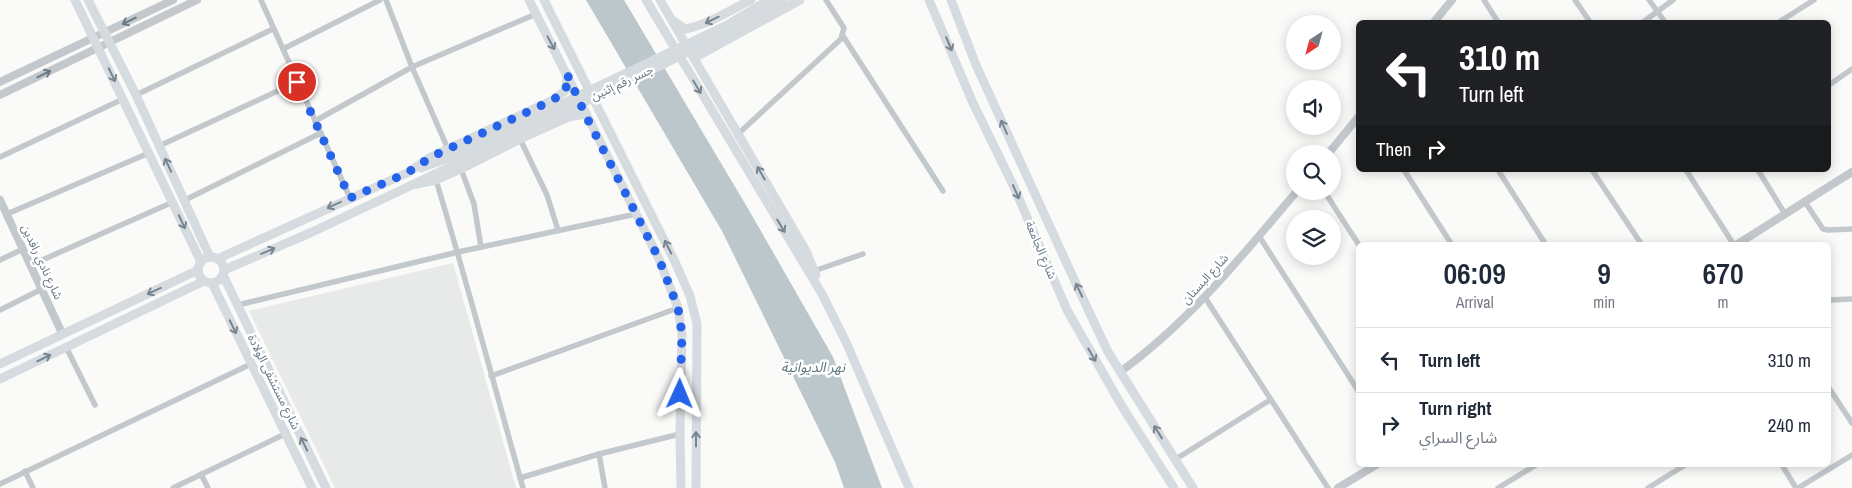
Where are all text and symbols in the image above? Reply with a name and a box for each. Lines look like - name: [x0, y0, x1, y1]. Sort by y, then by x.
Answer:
- north arrow: [1286, 15, 1341, 70]
- map controls: [1286, 15, 1341, 265]
- one-way arrow: [705, 16, 720, 25]
- one-way arrow: [122, 17, 137, 26]
- text: 310 m: [1459, 34, 1540, 81]
- one-way arrow: [546, 36, 556, 51]
- one-way arrow: [945, 36, 954, 52]
- icon: left: [1376, 40, 1441, 105]
- pin: [276, 61, 318, 103]
- street label: جسر رقم إثنين: [588, 62, 656, 105]
- one-way arrow: [108, 67, 117, 82]
- icon: arrive: [283, 68, 311, 96]
- one-way arrow: [36, 69, 51, 78]
- text: Turn left: [1459, 79, 1524, 109]
- one-way arrow: [693, 80, 703, 94]
- button: sound: [1286, 80, 1341, 135]
- one-way arrow: [999, 120, 1008, 135]
- icon: right: [1422, 135, 1450, 163]
- text: Then: [1376, 136, 1412, 162]
- button: search: [1286, 145, 1341, 200]
- one-way arrow: [163, 158, 172, 173]
- one-way arrow: [755, 166, 765, 180]
- one-way arrow: [1012, 184, 1022, 199]
- one-way arrow: [327, 201, 342, 211]
- button: layers: [1286, 210, 1341, 265]
- one-way arrow: [178, 214, 187, 229]
- one-way arrow: [777, 219, 787, 233]
- street label: شارع الجامعة: [1021, 219, 1060, 282]
- street label: شارع نادي رافدين: [16, 222, 66, 303]
- one-way arrow: [663, 240, 672, 255]
- one-way arrow: [260, 245, 275, 255]
- street label: شارع البستان: [1178, 250, 1233, 308]
- text: 06:09: [1443, 253, 1506, 293]
- text: 9: [1597, 253, 1611, 293]
- text: 670: [1703, 253, 1744, 293]
- one-way arrow: [1073, 283, 1083, 298]
- one-way arrow: [147, 287, 162, 296]
- text: Arrival: [1456, 291, 1494, 313]
- text: min: [1593, 291, 1615, 313]
- text: m: [1718, 291, 1729, 313]
- one-way arrow: [229, 319, 238, 334]
- street label: شارع مستشفى الولادة: [243, 332, 304, 433]
- icon: left: [1376, 346, 1404, 374]
- text: Turn left: [1419, 347, 1480, 373]
- text: 310 m: [1768, 347, 1811, 373]
- one-way arrow: [1087, 348, 1097, 362]
- one-way arrow: [36, 353, 51, 362]
- water label: نهر الديوانية: [781, 358, 846, 376]
- position arrow: [653, 367, 705, 419]
- text: Turn right: [1419, 395, 1491, 421]
- icon: right: [1376, 411, 1404, 439]
- text: 240 m: [1768, 412, 1811, 438]
- one-way arrow: [1153, 425, 1163, 439]
- text: شارع السراي: [1419, 426, 1497, 448]
- one-way arrow: [691, 432, 701, 448]
- one-way arrow: [299, 437, 308, 452]

